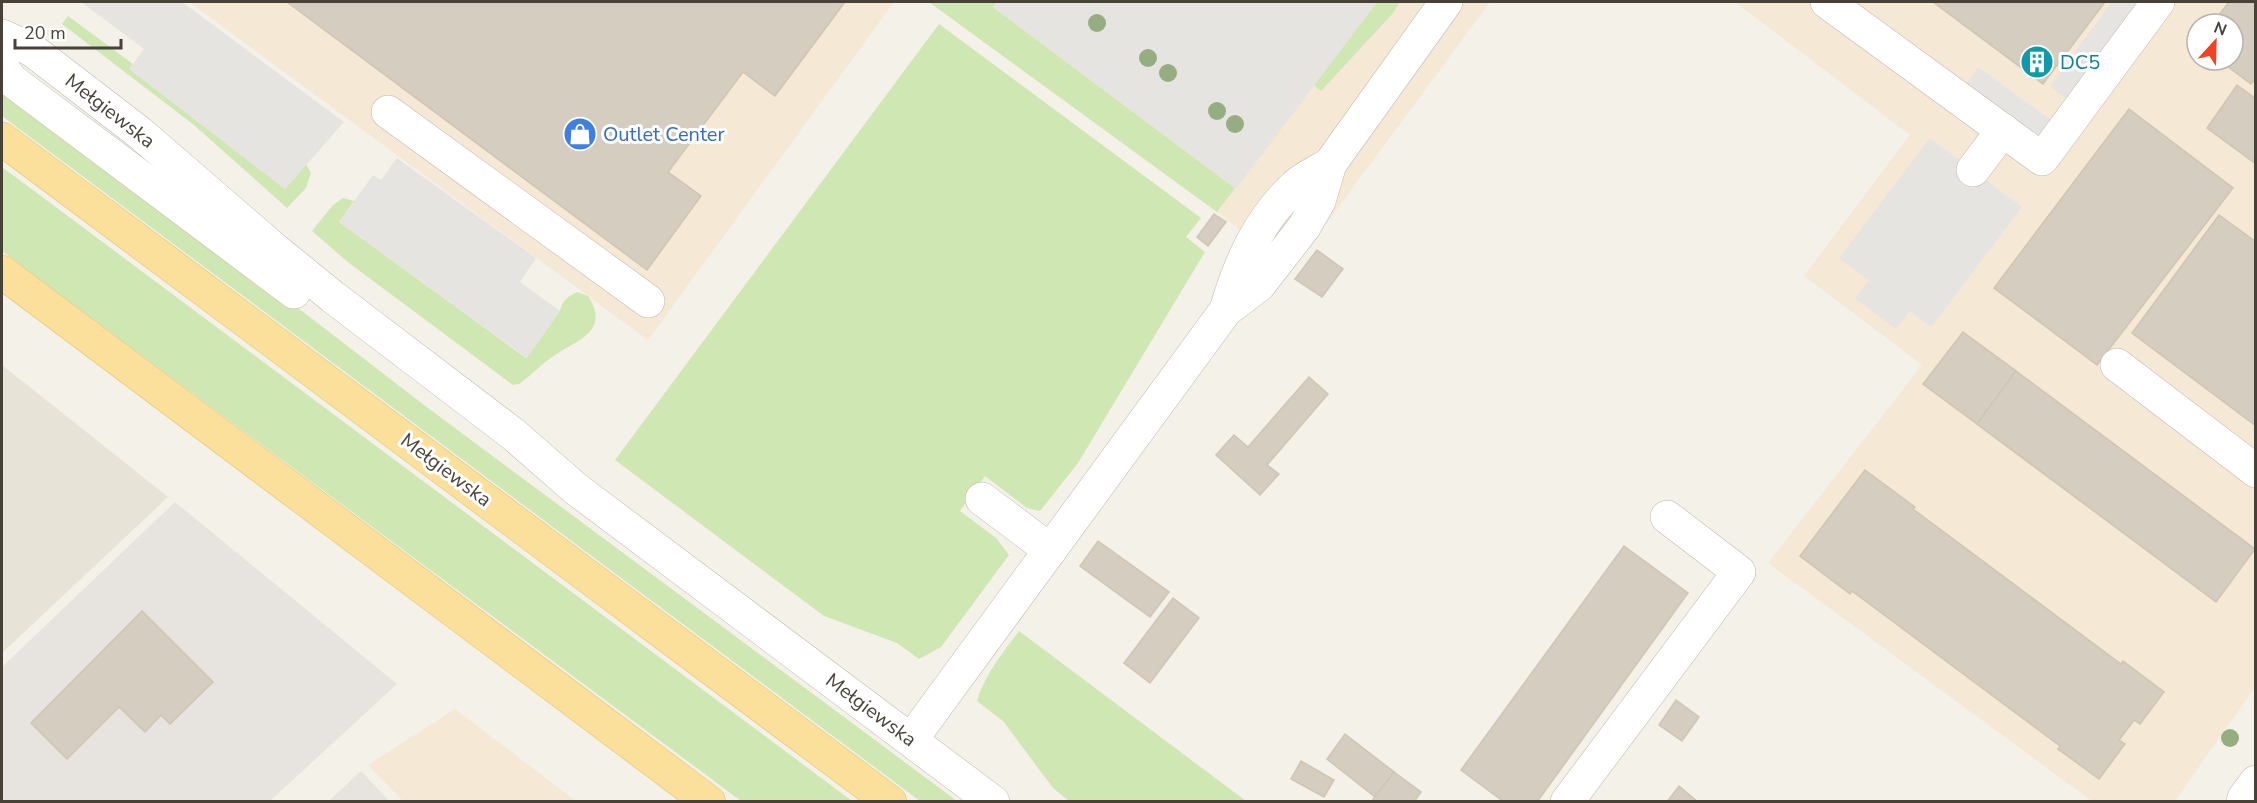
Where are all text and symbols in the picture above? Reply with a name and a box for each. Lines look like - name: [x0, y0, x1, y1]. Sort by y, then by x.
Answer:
- scale bar: [15, 12, 122, 50]
- north arrow: [2185, 12, 2245, 72]
- text: N: [2211, 17, 2230, 41]
- text: 20 m: [24, 21, 66, 45]
- building icon: DC5: [2019, 44, 2055, 80]
- place label: DC5: [2060, 49, 2100, 76]
- street label: Mełgiewska: [59, 67, 161, 155]
- shop icon: Outlet Center: [562, 116, 598, 152]
- place label: Outlet Center: [603, 121, 725, 148]
- street label: Mełgiewska: [395, 427, 497, 513]
- street label: Mełgiewska: [820, 667, 922, 753]

